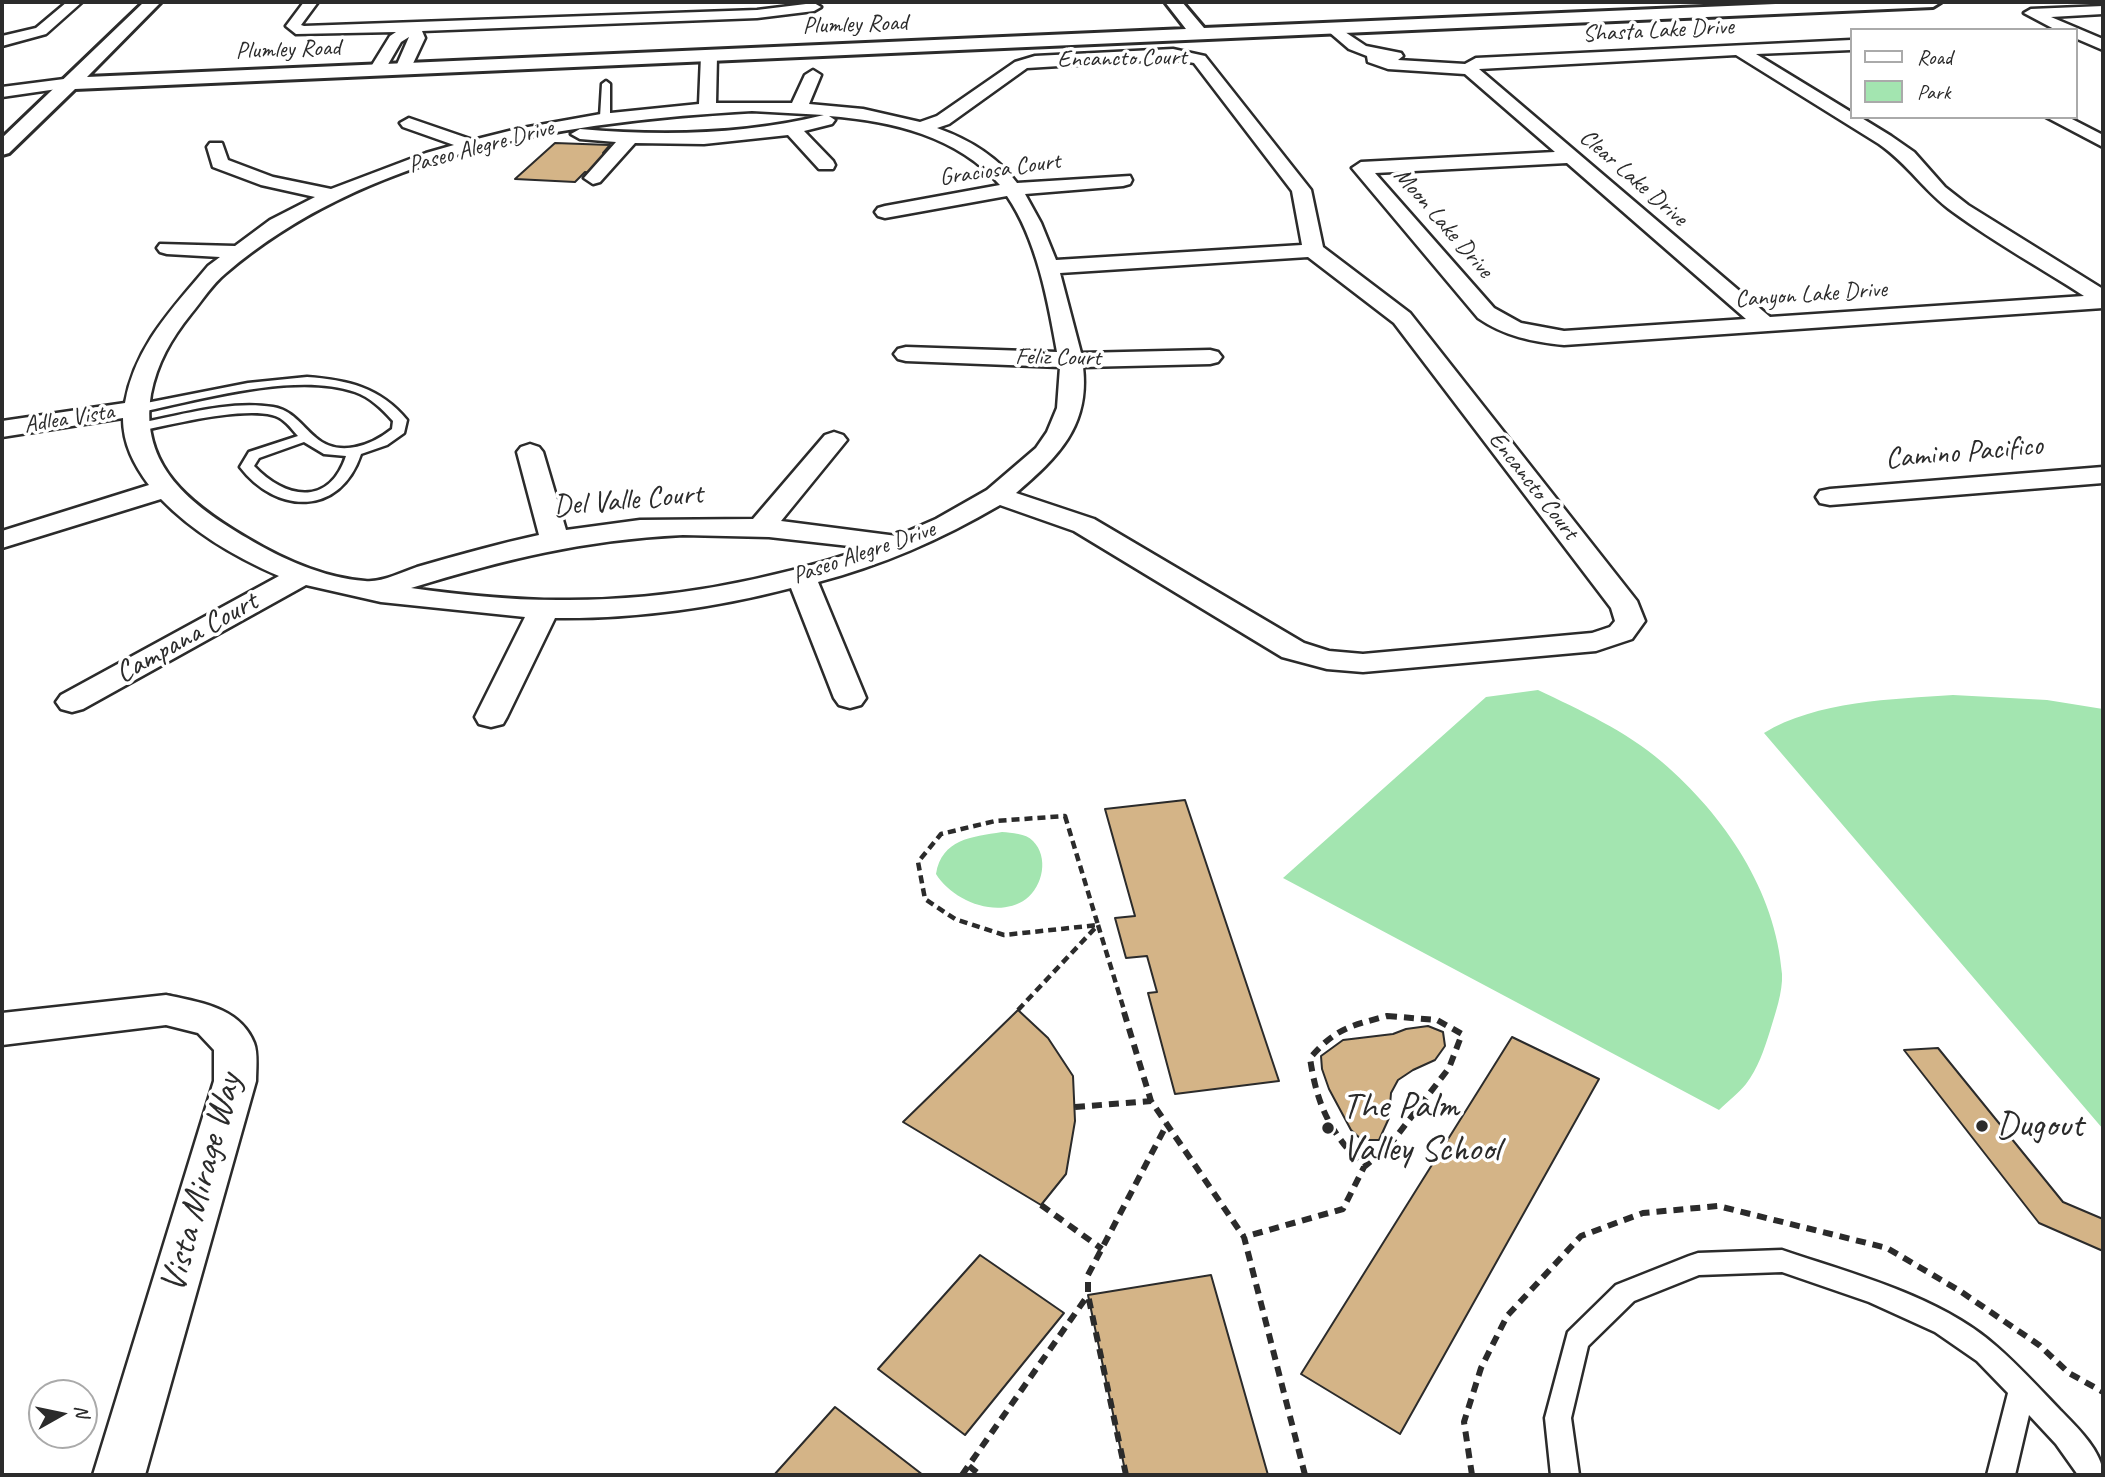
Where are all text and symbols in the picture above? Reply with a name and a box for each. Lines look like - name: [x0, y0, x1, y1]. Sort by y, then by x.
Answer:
- street label: Plumley Road: [802, 9, 908, 41]
- street label: Shasta Lake Drive: [1582, 13, 1734, 49]
- legend: [1850, 28, 2077, 119]
- street label: Plumley Road: [235, 34, 341, 66]
- street label: Encancto Court: [1057, 43, 1187, 75]
- text: Road: [1917, 44, 1952, 70]
- text: Park: [1917, 79, 1950, 105]
- street label: Paseo Alegre Drive: [405, 114, 557, 180]
- street label: Clear Lake Drive: [1573, 123, 1693, 233]
- street label: Graciosa Court: [938, 147, 1062, 193]
- street label: Moon Lake Drive: [1387, 162, 1499, 284]
- street label: Canyon Lake Drive: [1734, 275, 1888, 315]
- street label: Feliz Court: [1015, 343, 1101, 373]
- street label: Adlea Vista: [22, 398, 116, 440]
- street label: Encancto Court: [1482, 426, 1584, 546]
- street label: Camino Pacifico: [1884, 428, 2044, 478]
- street label: Del Valle Court: [552, 477, 704, 525]
- street label: Paseo Alegre Drive: [789, 515, 939, 591]
- street label: Campana Court: [110, 584, 264, 692]
- street label: Vista Mirage Way: [151, 1069, 253, 1297]
- place label: The Palm Valley School: [1342, 1085, 1500, 1172]
- place label: Dugout: [1996, 1104, 2083, 1148]
- marker: Dugout: [1974, 1118, 1990, 1134]
- marker: The Palm Valley School: [1320, 1120, 1336, 1136]
- north arrow: [28, 1379, 98, 1449]
- text: N: [69, 1403, 95, 1419]

